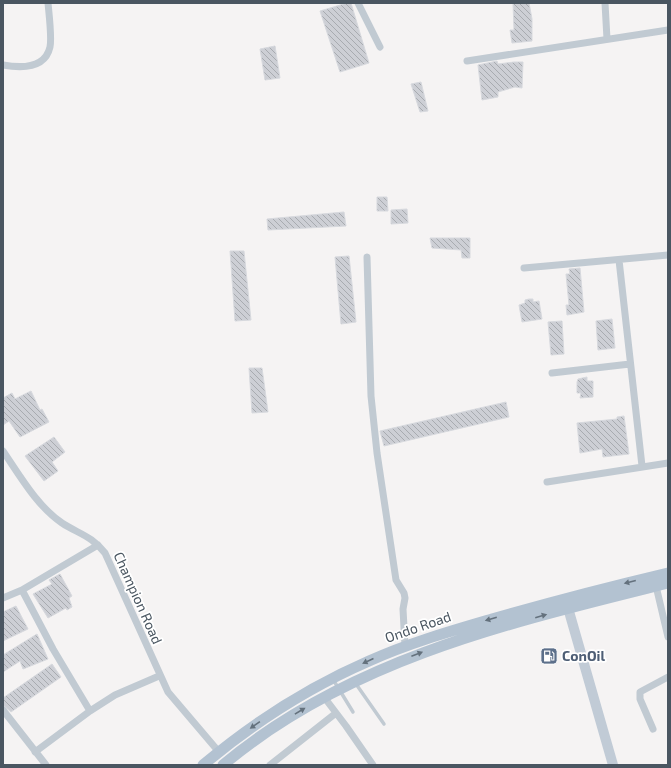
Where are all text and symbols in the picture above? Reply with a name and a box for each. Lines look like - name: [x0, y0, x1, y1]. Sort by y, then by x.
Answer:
- street label: Champion Road: [111, 549, 166, 647]
- one-way arrow: [624, 580, 636, 586]
- street label: Ondo Road: [383, 607, 453, 646]
- one-way arrow: [536, 613, 548, 619]
- one-way arrow: [485, 616, 497, 622]
- fuel station icon: ConOil: [539, 646, 559, 666]
- place label: ConOil: [562, 647, 605, 664]
- one-way arrow: [411, 650, 423, 656]
- one-way arrow: [362, 658, 374, 664]
- one-way arrow: [294, 707, 306, 714]
- one-way arrow: [250, 721, 260, 729]

